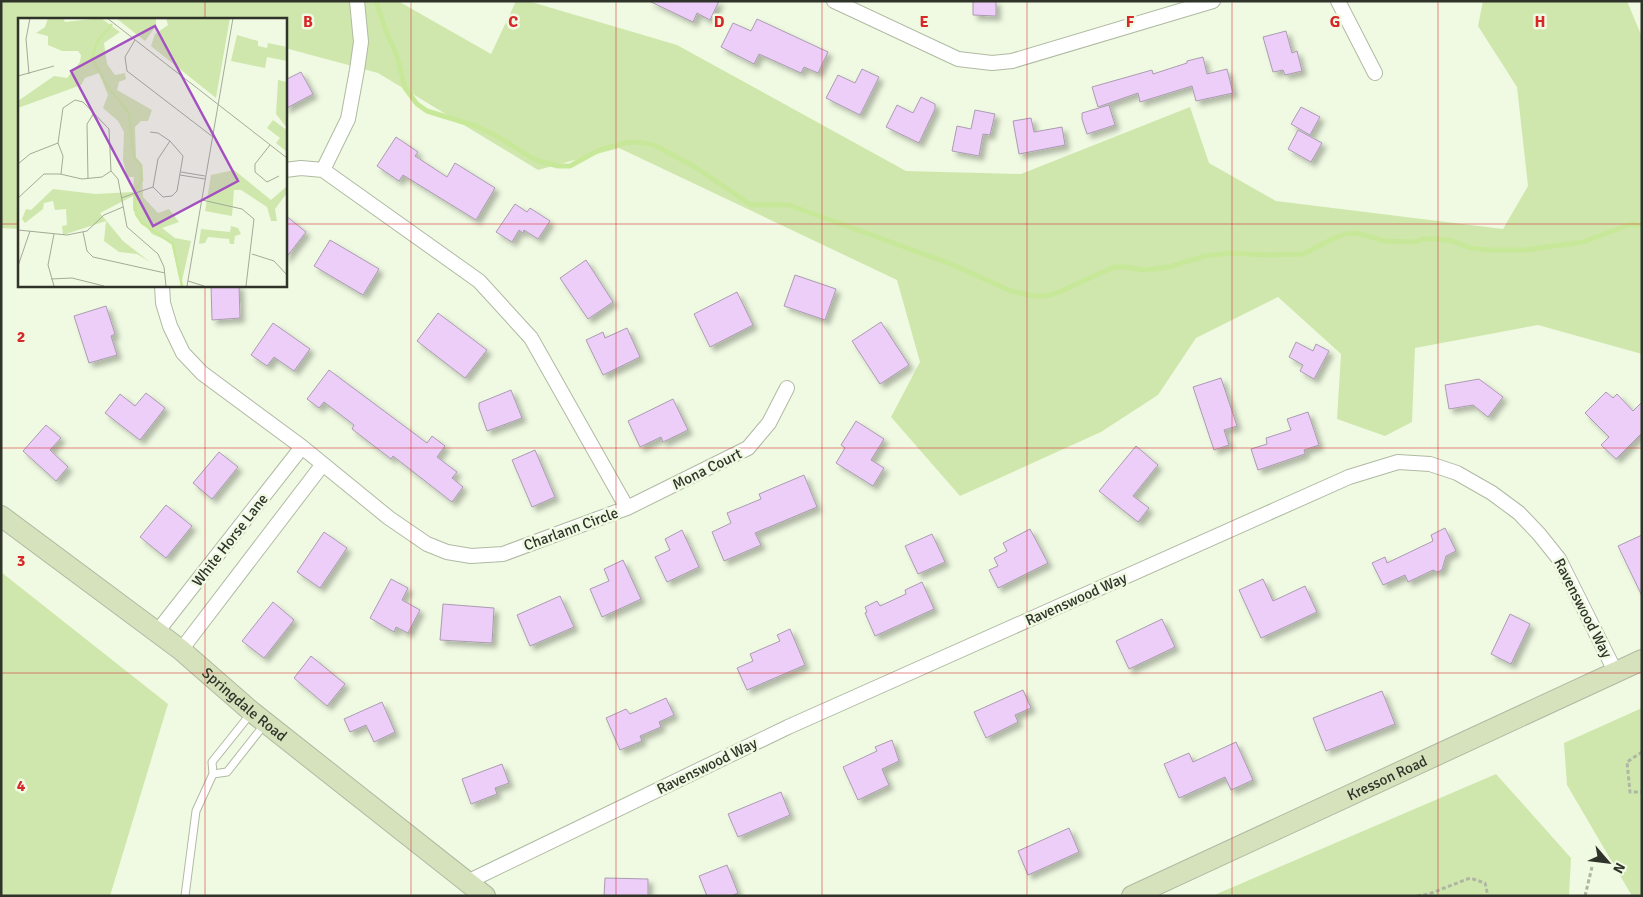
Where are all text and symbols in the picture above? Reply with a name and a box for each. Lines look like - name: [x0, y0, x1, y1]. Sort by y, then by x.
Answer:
- text: B: [303, 12, 313, 32]
- text: C: [508, 12, 518, 32]
- text: D: [714, 12, 725, 32]
- text: E: [919, 12, 929, 32]
- text: F: [1126, 12, 1135, 32]
- text: G: [1330, 12, 1340, 32]
- text: H: [1535, 12, 1545, 32]
- inset map: [18, 18, 286, 286]
- text: 2: [17, 327, 25, 347]
- street label: Mona Court: [669, 444, 745, 494]
- street label: White Horse Lane: [188, 490, 272, 590]
- street label: Charlann Circle: [521, 504, 621, 554]
- text: 3: [17, 551, 25, 571]
- street label: Ravenswood Way: [1550, 555, 1616, 661]
- street label: Ravenswood Way: [1022, 569, 1130, 629]
- street label: Springdale Road: [198, 664, 290, 745]
- street label: Ravenswood Way: [654, 734, 760, 798]
- street label: Kresson Road: [1344, 752, 1430, 804]
- text: 4: [17, 776, 26, 796]
- north arrow: [1583, 837, 1633, 887]
- text: N: [1609, 860, 1629, 876]

